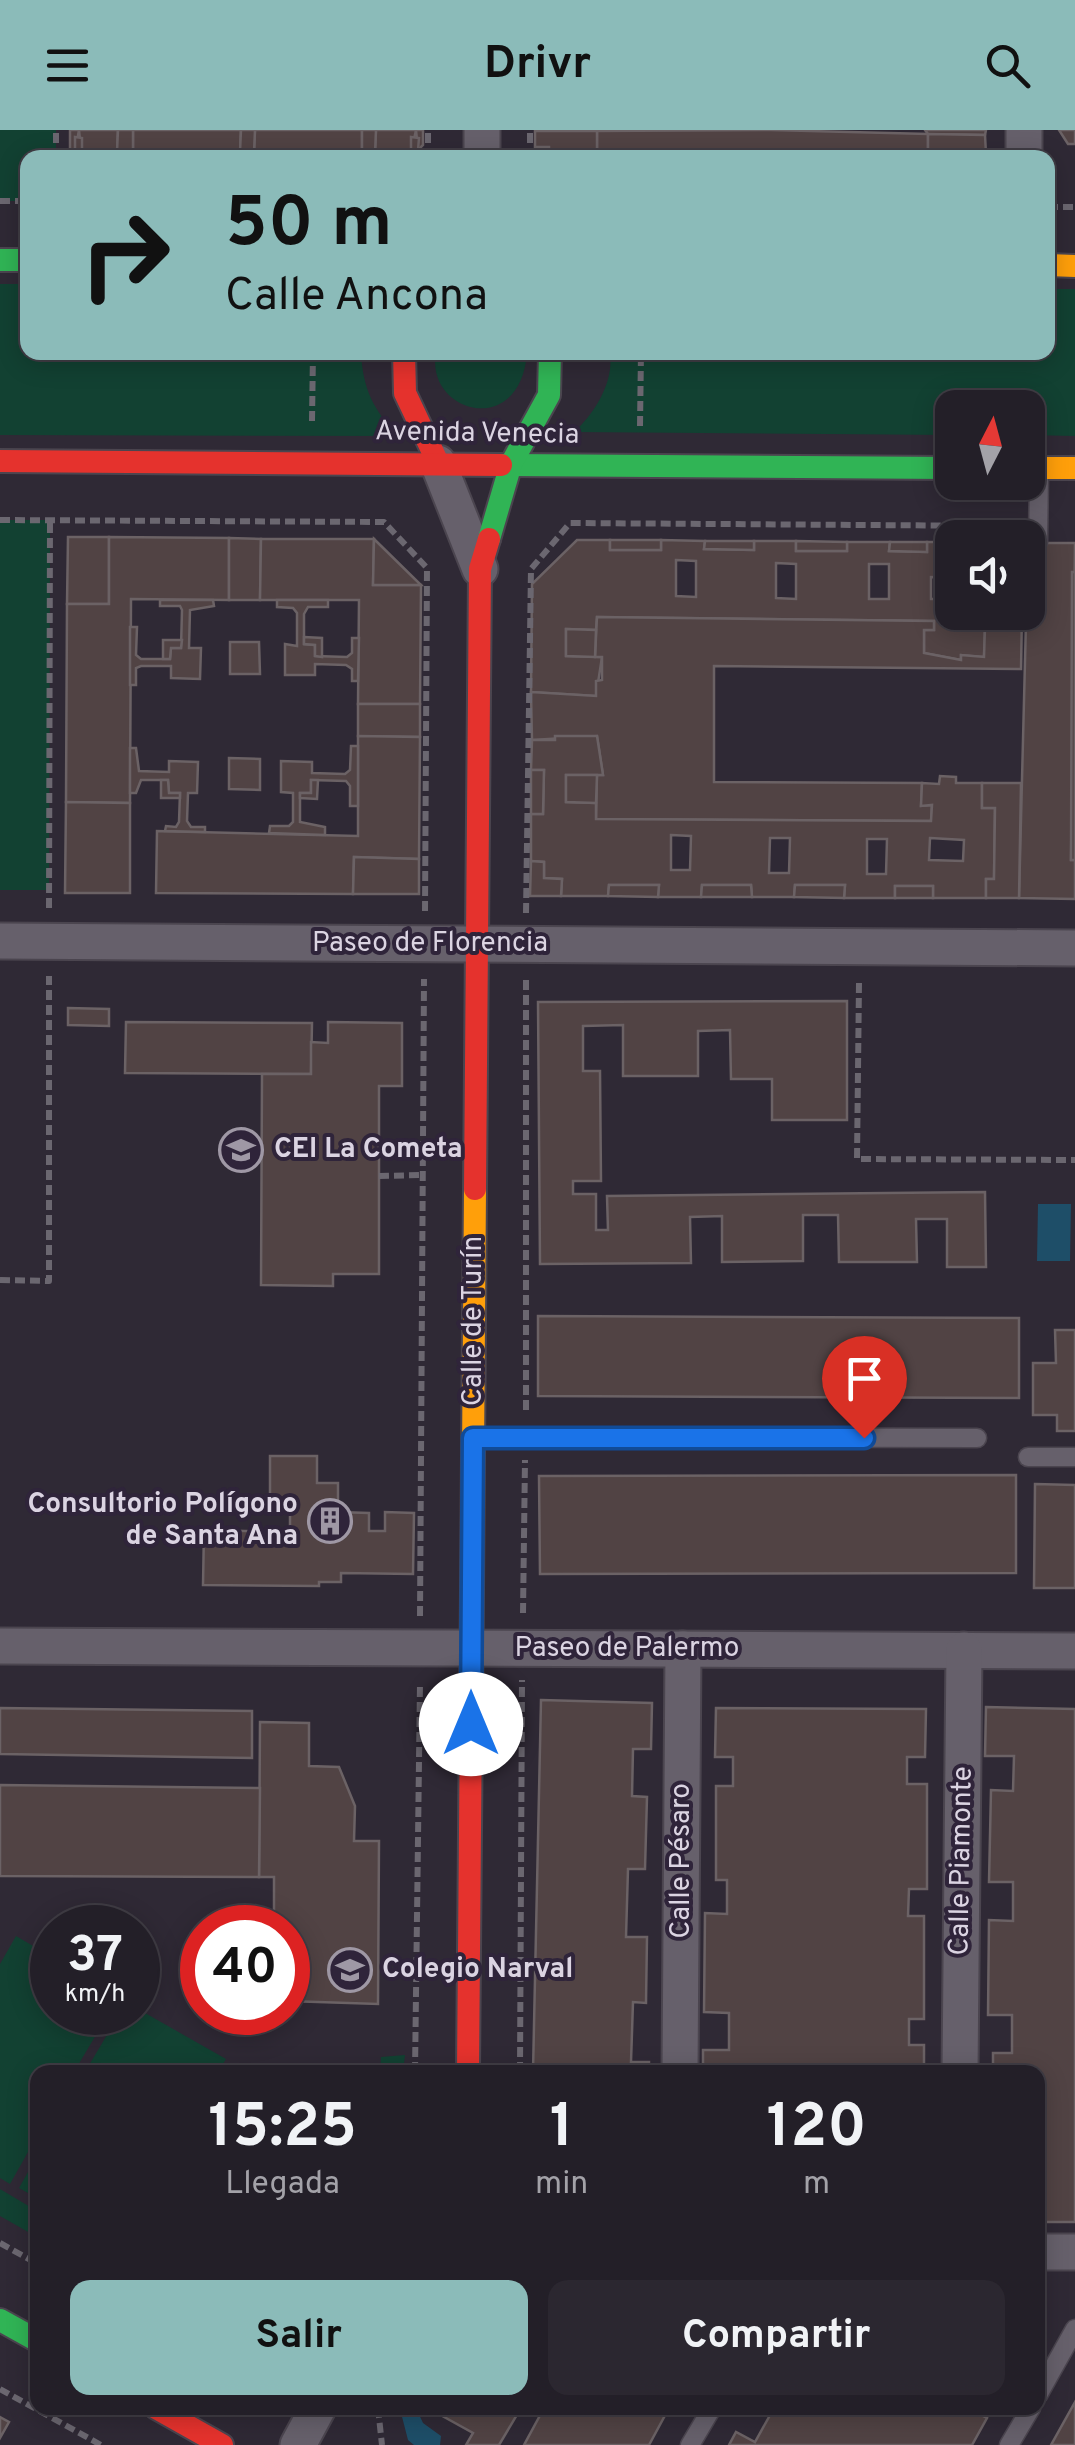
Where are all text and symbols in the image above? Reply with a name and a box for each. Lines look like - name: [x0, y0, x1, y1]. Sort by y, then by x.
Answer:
- text: Drivr: [484, 37, 591, 94]
- icon: menu: [40, 38, 95, 93]
- icon: search: [980, 38, 1035, 93]
- text: 50 m: [225, 182, 392, 271]
- icon: right: [60, 190, 190, 320]
- text: Calle Ancona: [225, 269, 488, 326]
- north arrow: [935, 390, 1045, 500]
- map controls: [935, 390, 1045, 630]
- street label: Avenida Venecia: [374, 414, 580, 454]
- button: sound: [935, 520, 1045, 630]
- street label: Paseo de Florencia: [312, 926, 548, 962]
- school or university icon: CEI La Cometa: [218, 1127, 264, 1173]
- place label: CEI La Cometa: [274, 1132, 463, 1168]
- street label: Calle de Turín: [456, 1236, 492, 1406]
- pin: [822, 1336, 907, 1439]
- icon: arrive: [837, 1351, 892, 1406]
- place label: Consultorio Polígono de Santa Ana: [28, 1487, 298, 1555]
- building icon: Consultorio Polígono de Santa Ana: [307, 1498, 353, 1544]
- street label: Paseo de Palermo: [515, 1631, 739, 1667]
- position arrow: [419, 1672, 523, 1776]
- street label: Calle Piamonte: [942, 1766, 982, 1956]
- street label: Calle Pésaro: [664, 1783, 700, 1939]
- speed limit sign: 40: [180, 1905, 310, 2035]
- text: 37: [67, 1926, 123, 1989]
- school or university icon: Colegio Narval: [327, 1947, 373, 1993]
- place label: Colegio Narval: [382, 1952, 573, 1988]
- text: km/h: [65, 1979, 125, 2011]
- text: 15:25: [208, 2092, 357, 2168]
- text: 1: [550, 2092, 574, 2168]
- text: 120: [767, 2092, 867, 2168]
- text: Llegada: [225, 2165, 340, 2205]
- text: min: [535, 2165, 588, 2205]
- text: m: [803, 2165, 830, 2205]
- button: Salir: [70, 2280, 528, 2395]
- button: Compartir: [548, 2280, 1005, 2395]

